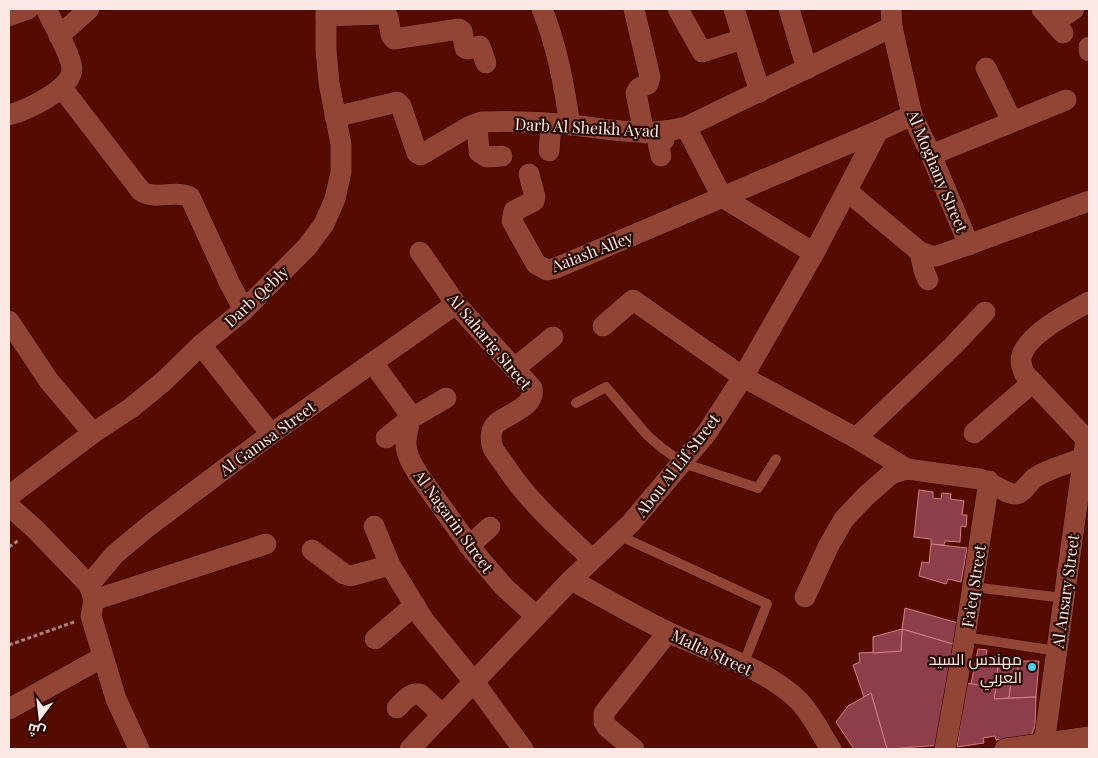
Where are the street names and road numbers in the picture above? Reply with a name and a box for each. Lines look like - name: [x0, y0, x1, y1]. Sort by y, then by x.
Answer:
- street label: Al Moghany Street: [902, 106, 973, 236]
- street label: Darb Al Sheikh Ayad: [514, 113, 660, 141]
- street label: Aaiash Alley: [547, 226, 636, 277]
- street label: Darb Qebly: [219, 261, 293, 331]
- street label: Al Saharig Street: [443, 288, 537, 394]
- street label: Al Gamsa Street: [214, 396, 319, 481]
- street label: Abou Al Lif Street: [629, 409, 724, 522]
- street label: Al Nagarin Street: [409, 465, 499, 577]
- street label: Al Ansary Street: [1046, 532, 1083, 650]
- street label: Fa'eq Street: [956, 543, 990, 629]
- street label: Malta Street: [668, 624, 756, 680]

